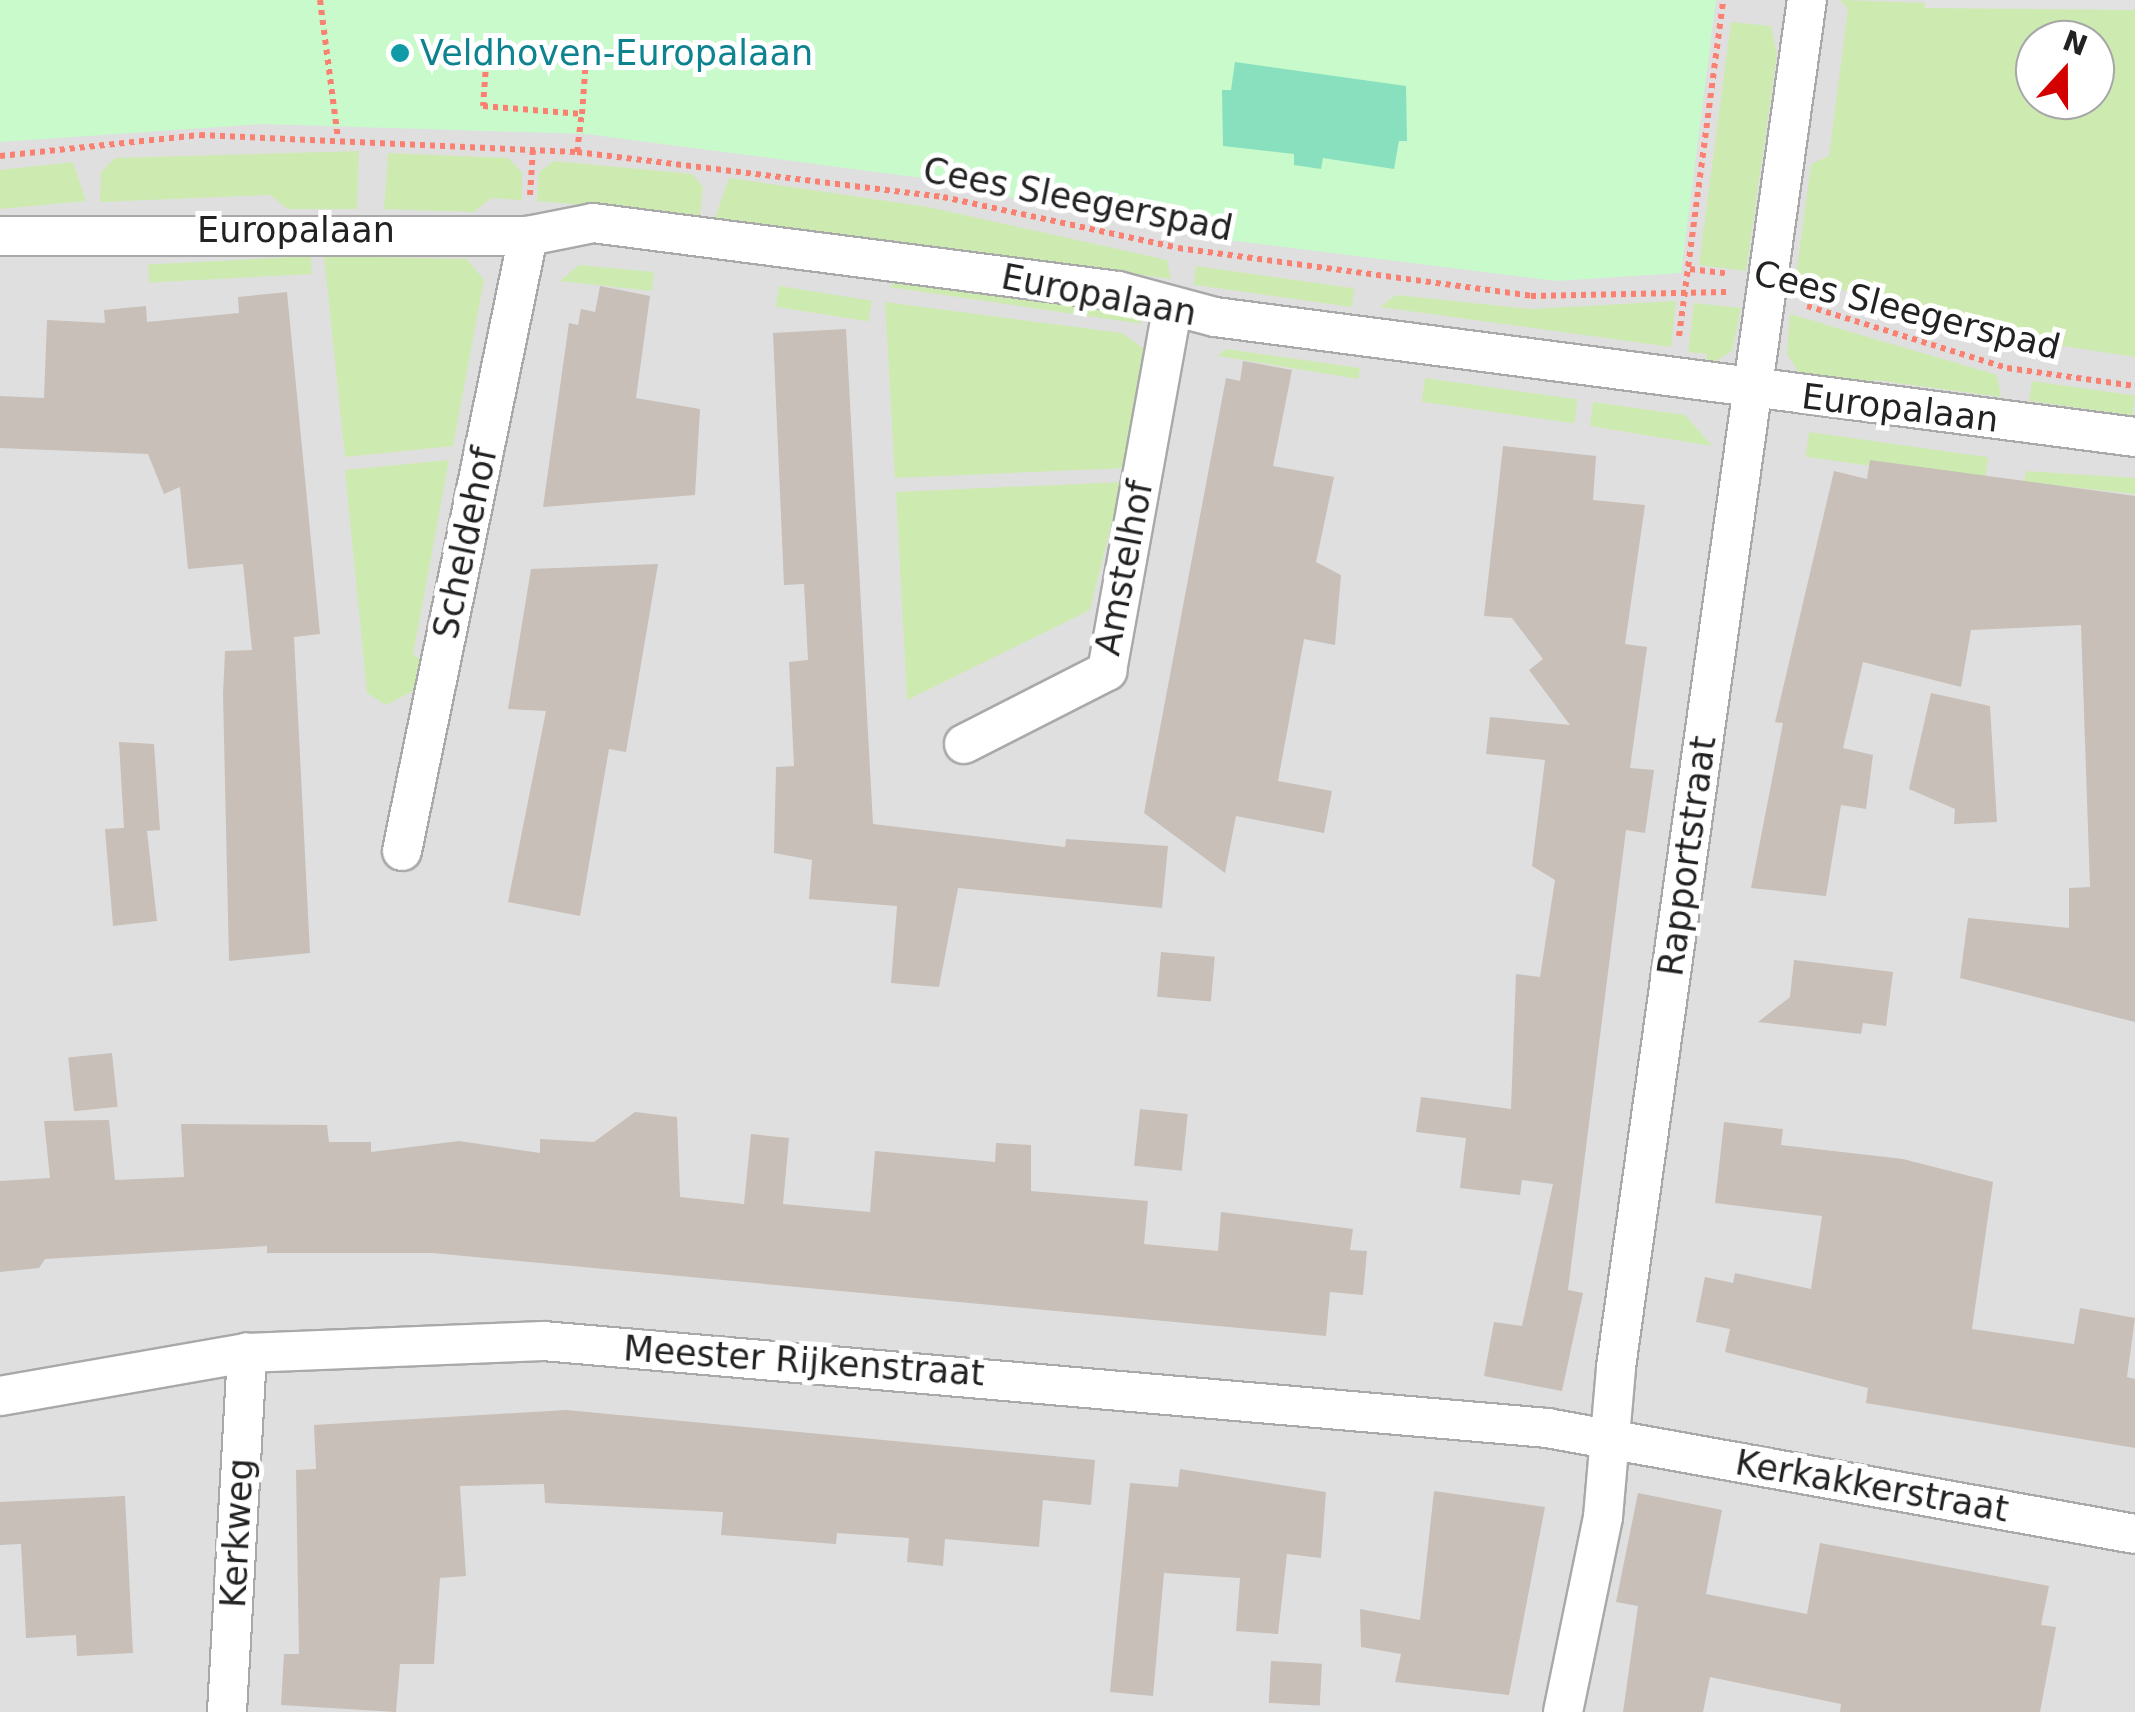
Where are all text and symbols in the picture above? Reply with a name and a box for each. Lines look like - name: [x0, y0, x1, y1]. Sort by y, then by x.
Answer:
- north arrow: [2015, 20, 2115, 120]
- text: N: [2058, 24, 2092, 63]
- place label: Veldhoven-Europalaan: [420, 32, 813, 74]
- marker: Veldhoven-Europalaan: [389, 42, 411, 64]
- street label: Cees Sleegerspad: [920, 148, 1236, 250]
- street label: Europalaan: [197, 209, 395, 251]
- street label: Cees Sleegerspad: [1750, 252, 2064, 368]
- street label: Europalaan: [998, 256, 1200, 334]
- street label: Europalaan: [1799, 375, 2001, 441]
- street label: Scheldehof: [424, 443, 506, 643]
- street label: Amstelhof: [1086, 477, 1162, 659]
- street label: Rapportstraat: [1649, 733, 1725, 979]
- street label: Meester Rijkenstraat: [622, 1327, 986, 1395]
- street label: Kerkakkerstraat: [1732, 1441, 2012, 1531]
- street label: Kerkweg: [212, 1457, 262, 1609]

